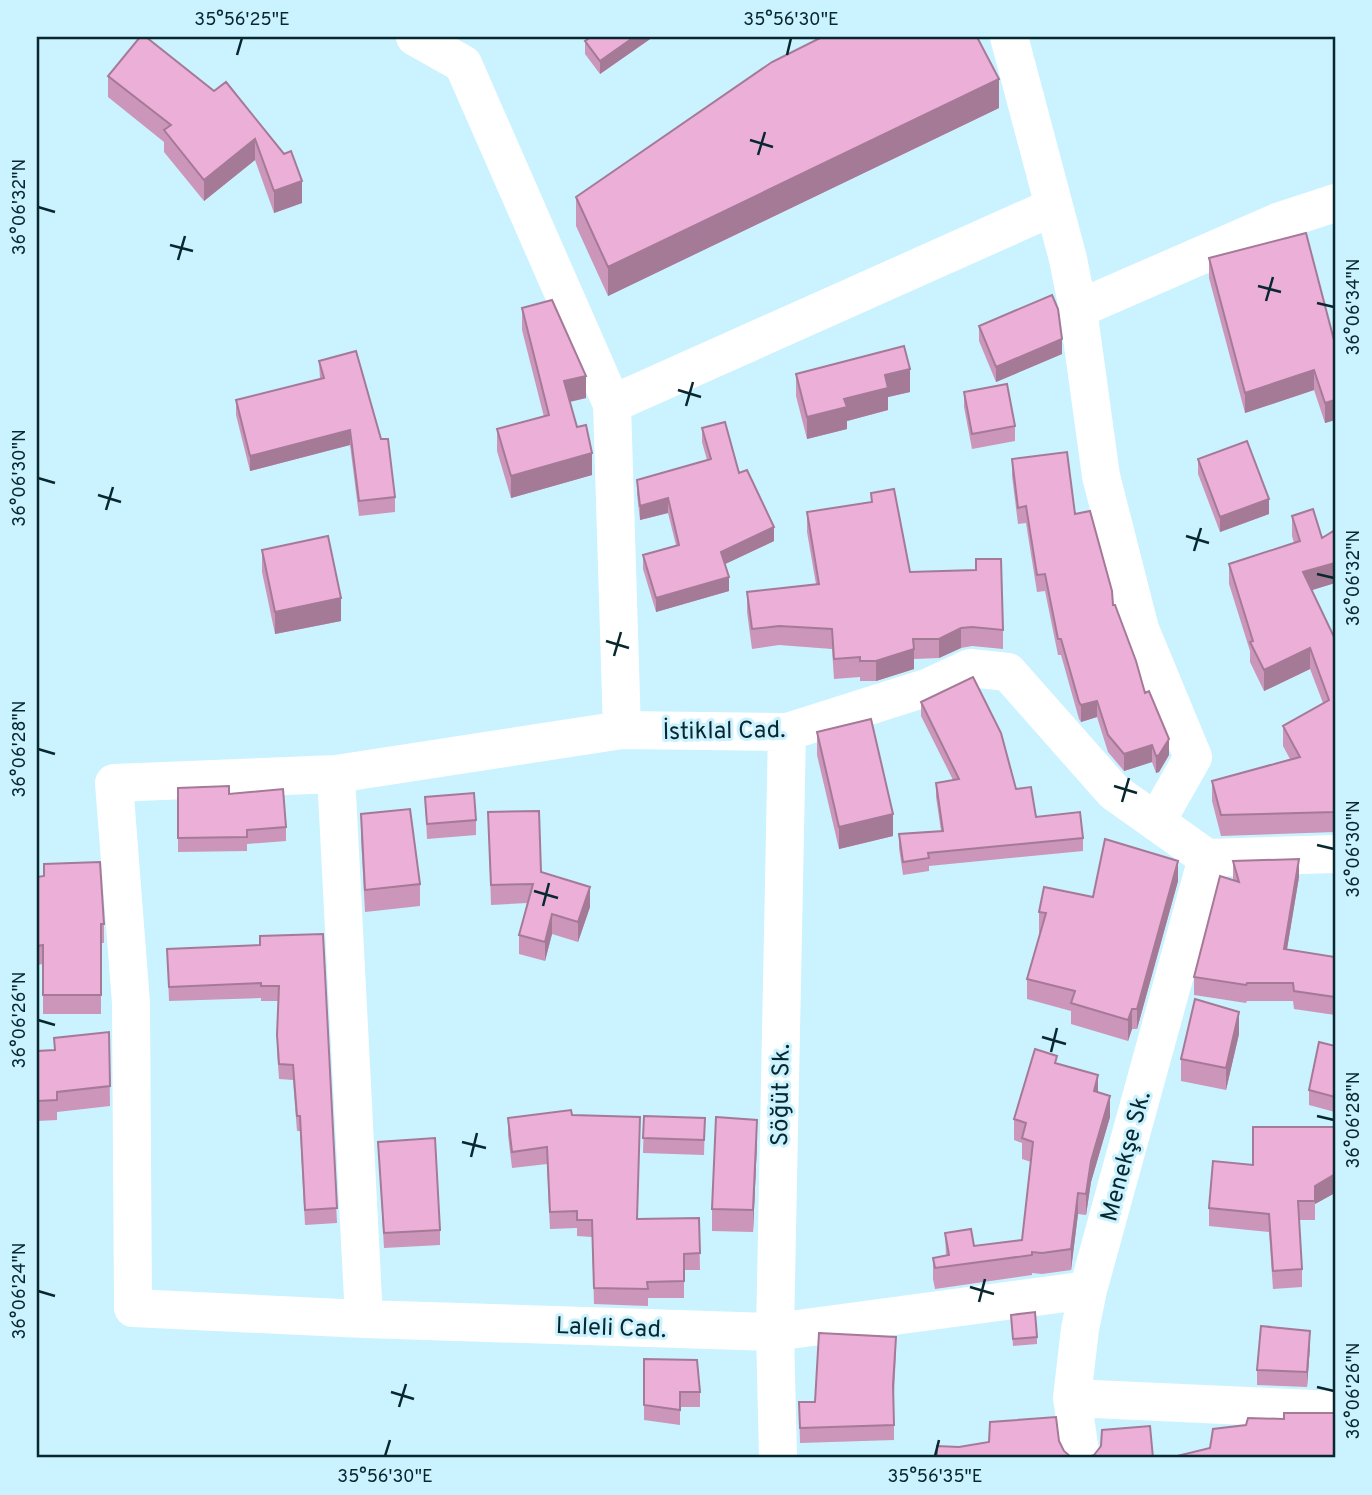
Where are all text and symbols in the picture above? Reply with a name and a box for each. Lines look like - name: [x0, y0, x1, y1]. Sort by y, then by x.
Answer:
- text: 35°56'25"E: [194, 9, 290, 32]
- text: 35°56'30"E: [743, 9, 839, 32]
- text: 36°06'32"N: [9, 159, 32, 255]
- text: 36°06'34"N: [1343, 258, 1366, 356]
- text: 36°06'30"N: [9, 429, 32, 527]
- text: 36°06'32"N: [1343, 530, 1366, 626]
- text: 36°06'28"N: [9, 700, 32, 798]
- street label: İstiklal Cad.: [662, 715, 786, 748]
- text: 36°06'30"N: [1343, 800, 1366, 898]
- text: 36°06'26"N: [9, 972, 32, 1068]
- street label: Söğüt Sk.: [766, 1044, 798, 1146]
- text: 36°06'28"N: [1343, 1071, 1366, 1169]
- street label: Menekşe Sk.: [1095, 1088, 1159, 1225]
- text: 36°06'24"N: [9, 1242, 32, 1340]
- street label: Laleli Cad.: [555, 1312, 667, 1346]
- text: 36°06'26"N: [1343, 1343, 1366, 1439]
- text: 35°56'30"E: [337, 1466, 433, 1489]
- text: 35°56'35"E: [887, 1466, 983, 1489]

